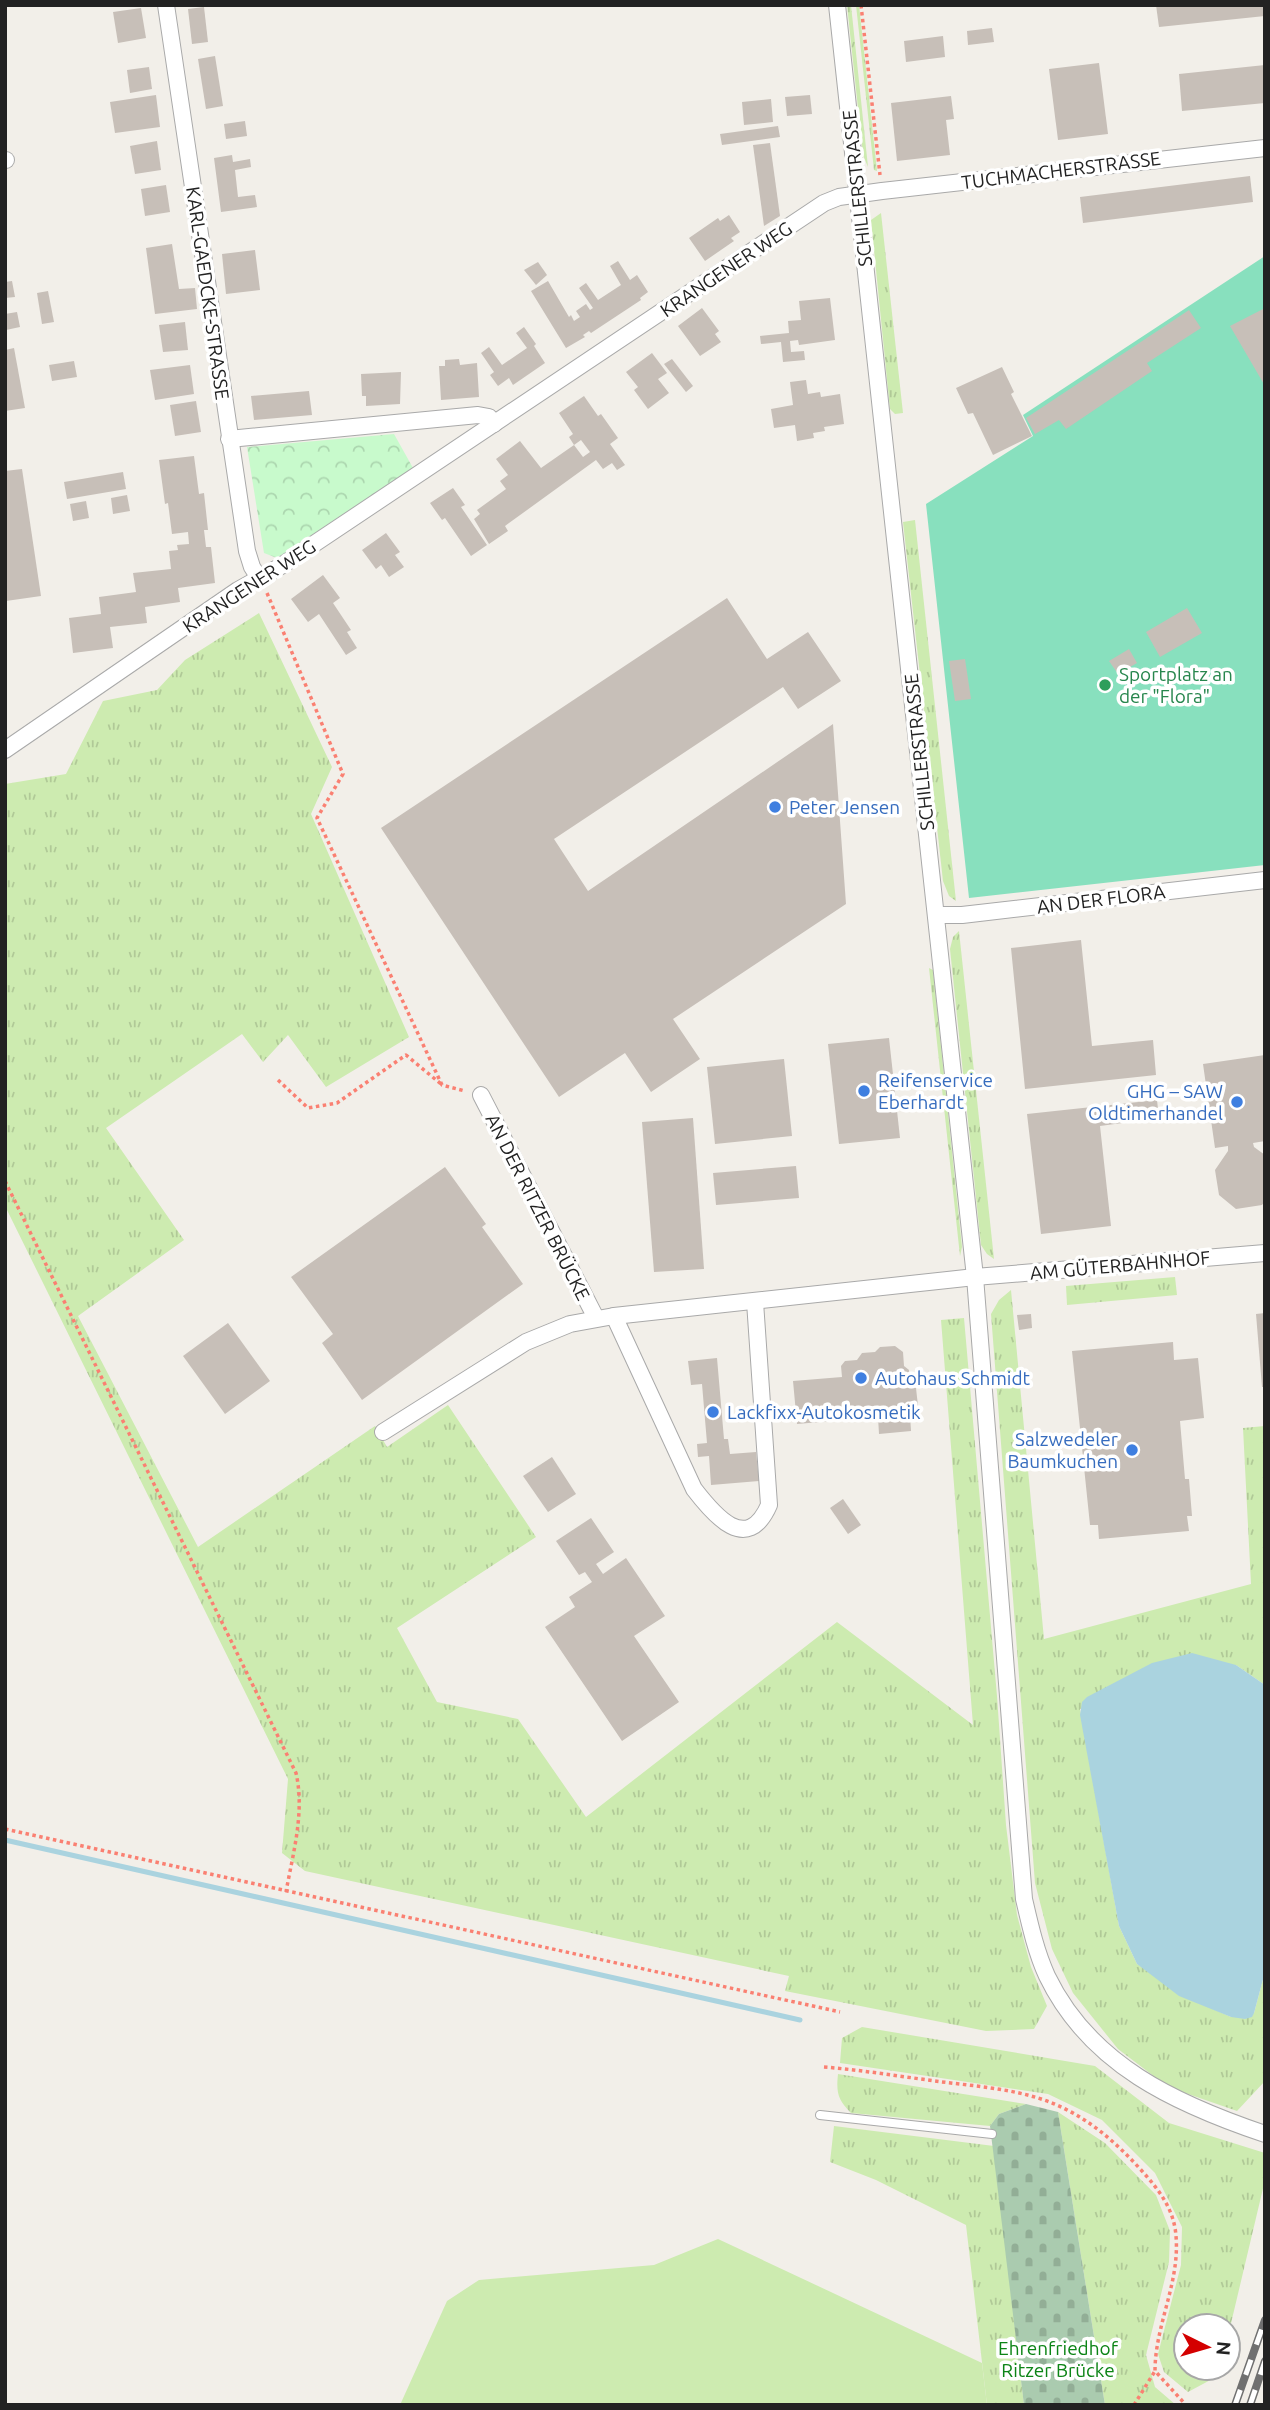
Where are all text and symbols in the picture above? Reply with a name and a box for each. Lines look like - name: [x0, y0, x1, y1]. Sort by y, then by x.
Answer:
- street label: SCHILLERSTRASSE: [838, 108, 876, 268]
- street label: TUCHMACHERSTRASSE: [960, 147, 1162, 193]
- street label: KARL-GAEDCKE-STRASSE: [182, 185, 234, 401]
- street label: KRANGENER WEG: [656, 217, 796, 321]
- street label: KRANGENER WEG: [178, 535, 320, 637]
- place label: Sportplatz an der "Flora": [1119, 663, 1233, 707]
- street label: SCHILLERSTRASSE: [900, 672, 938, 832]
- marker: Sportplatz an der "Flora": [1097, 677, 1113, 693]
- place label: Peter Jensen: [789, 796, 900, 818]
- marker: Peter Jensen: [767, 799, 783, 815]
- street label: AN DER FLORA: [1036, 880, 1167, 918]
- place label: Reifenservice Eberhardt: [878, 1069, 993, 1113]
- place label: GHG – SAW Oldtimerhandel: [1088, 1080, 1223, 1124]
- marker: Reifenservice Eberhardt: [856, 1083, 872, 1099]
- marker: GHG – SAW Oldtimerhandel: [1229, 1094, 1245, 1110]
- street label: AN DER RITZER BRÜCKE: [481, 1110, 595, 1304]
- street label: AM GÜTERBAHNHOF: [1029, 1246, 1211, 1284]
- place label: Autohaus Schmidt: [875, 1367, 1031, 1389]
- marker: Autohaus Schmidt: [853, 1370, 869, 1386]
- place label: Lackfixx-Autokosmetik: [727, 1401, 921, 1423]
- marker: Lackfixx-Autokosmetik: [705, 1404, 721, 1420]
- place label: Salzwedeler Baumkuchen: [1007, 1428, 1118, 1472]
- marker: Salzwedeler Baumkuchen: [1124, 1442, 1140, 1458]
- north arrow: [1172, 2312, 1242, 2382]
- park label: Ehrenfriedhof Ritzer Brücke: [998, 2337, 1119, 2381]
- text: N: [1212, 2340, 1236, 2357]

